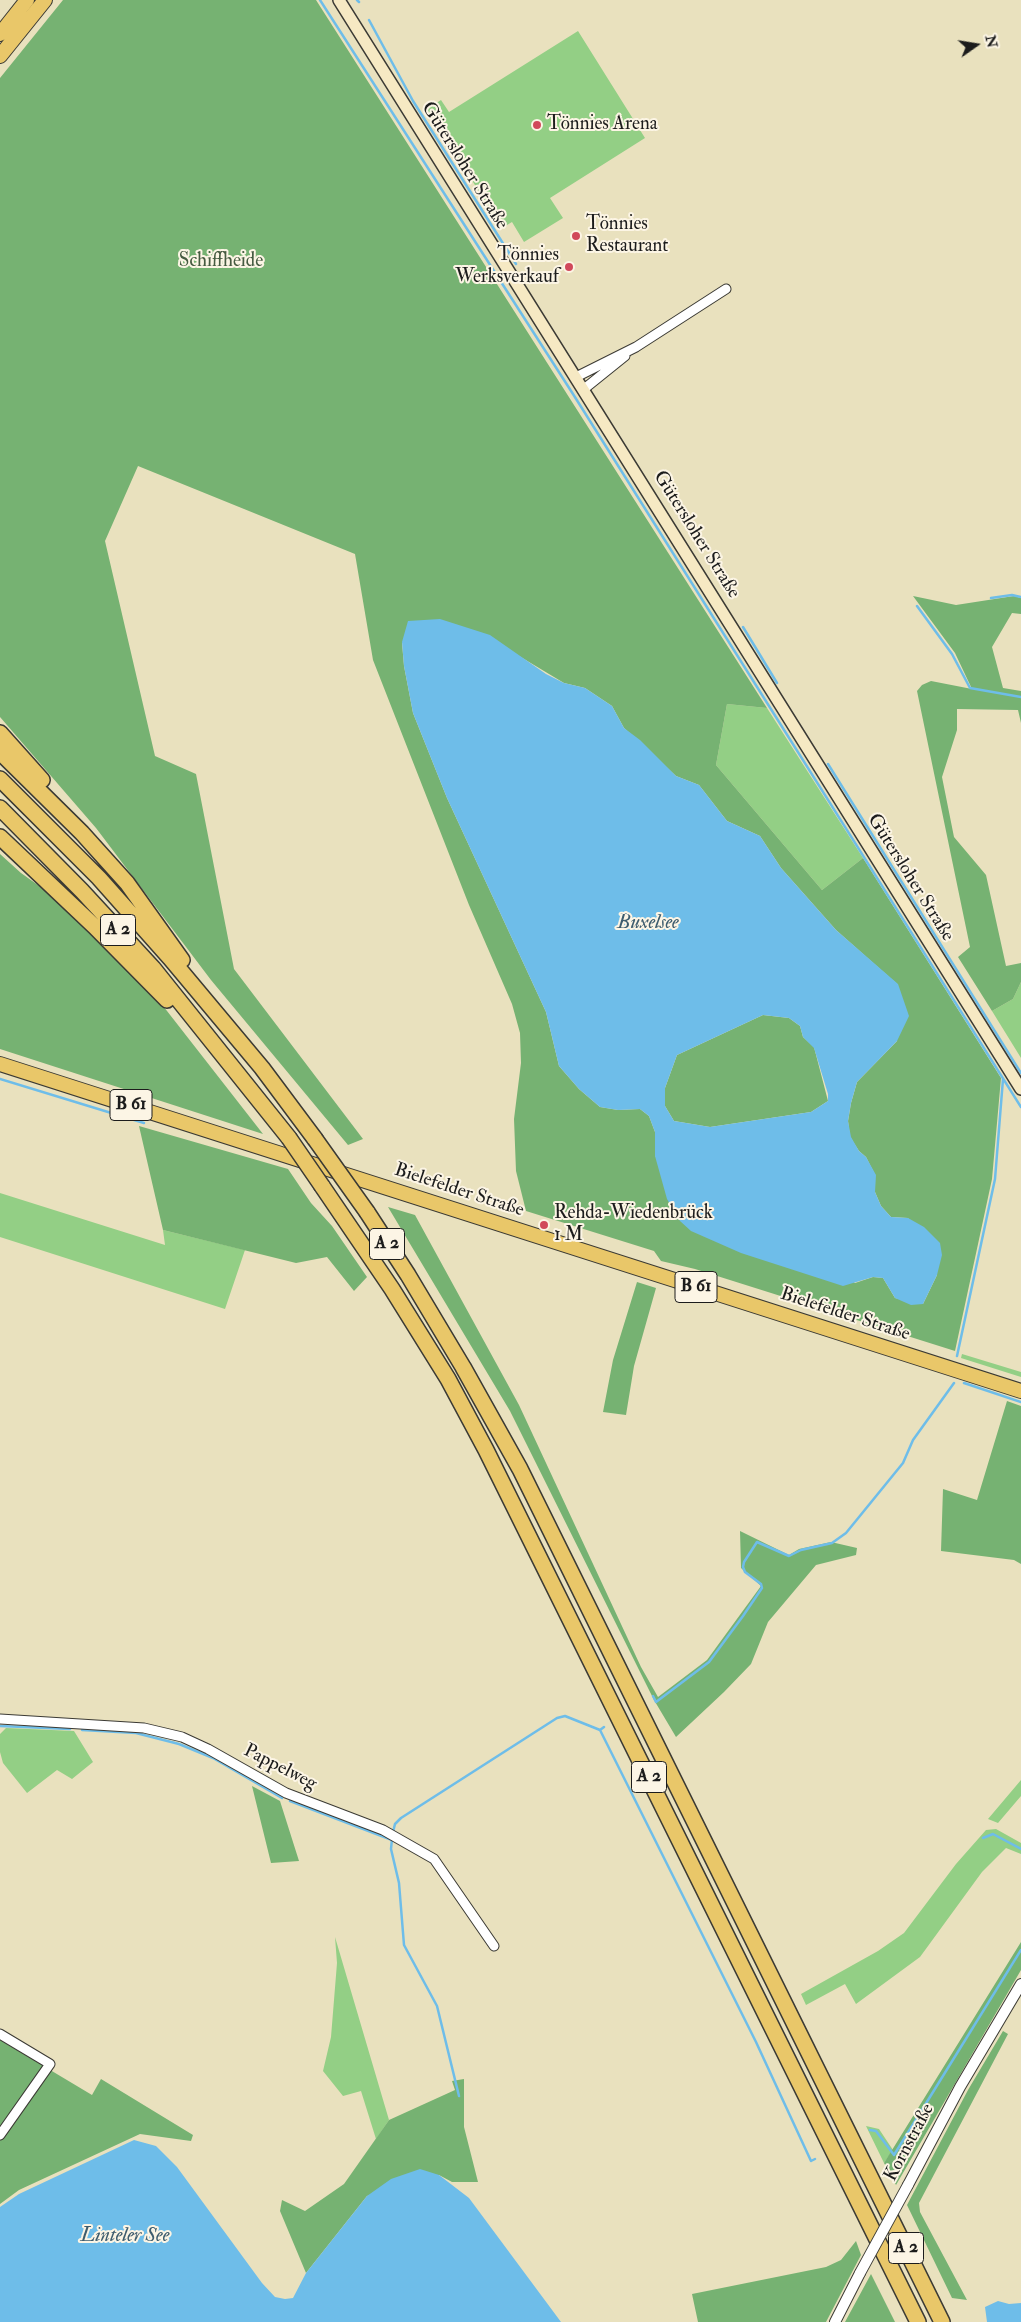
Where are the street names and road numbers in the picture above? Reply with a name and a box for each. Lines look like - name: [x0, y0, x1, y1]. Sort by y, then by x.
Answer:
- street label: Gütersloher Straße: [416, 98, 512, 234]
- street label: Gütersloher Straße: [648, 467, 744, 603]
- street label: Gütersloher Straße: [862, 810, 958, 946]
- road number: A 2: [100, 914, 136, 946]
- road number: B 61: [110, 1090, 152, 1120]
- street label: Bielefelder Straße: [391, 1159, 527, 1223]
- road number: A 2: [370, 1228, 404, 1260]
- road number: B 61: [675, 1272, 717, 1302]
- street label: Bielefelder Straße: [777, 1283, 913, 1347]
- street label: Pappelweg: [240, 1740, 320, 1796]
- road number: A 2: [632, 1761, 666, 1792]
- street label: Kornstraße: [880, 2100, 940, 2186]
- road number: A 2: [888, 2232, 924, 2264]

